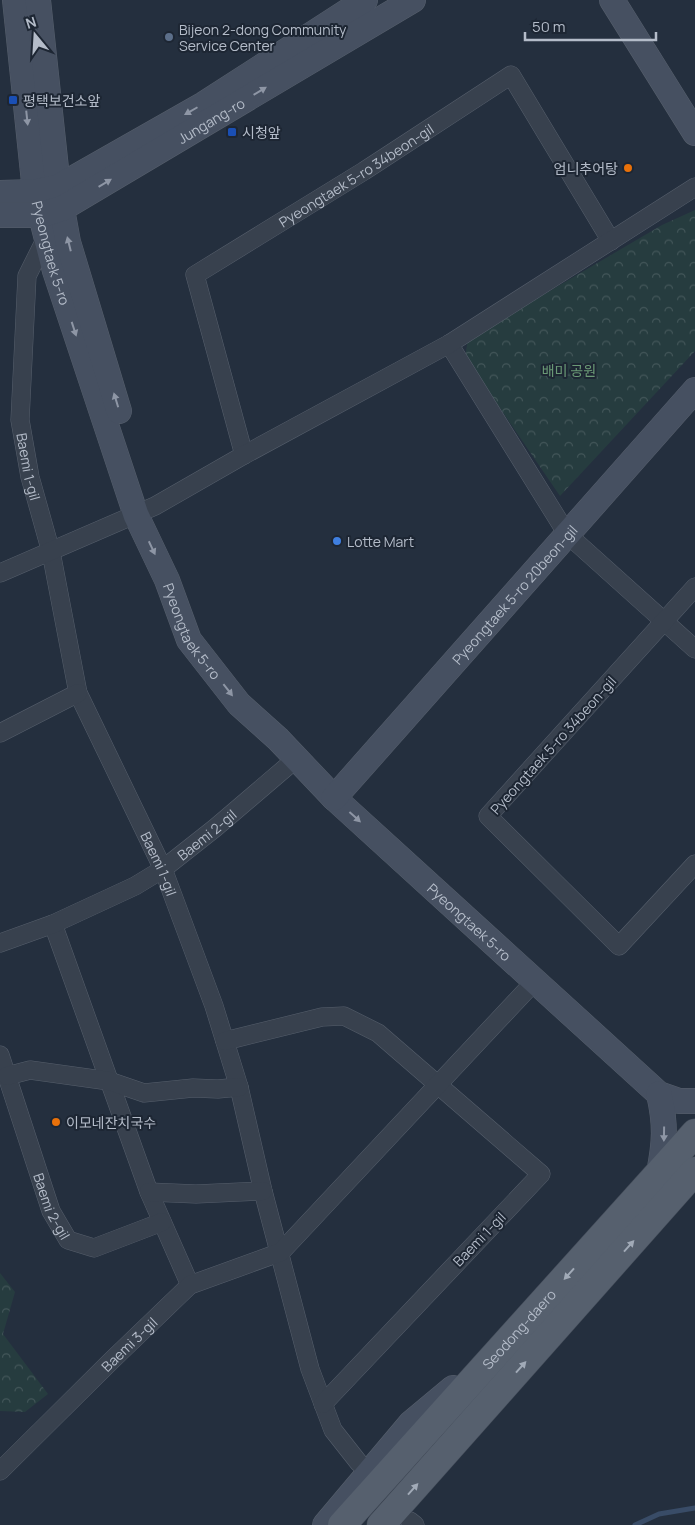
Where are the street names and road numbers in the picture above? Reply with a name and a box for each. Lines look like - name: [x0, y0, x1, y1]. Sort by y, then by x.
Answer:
- street label: Jungang-ro: [174, 93, 248, 147]
- street label: Pyeongtaek 5-ro 34beon-gil: [275, 119, 437, 231]
- street label: Pyeongtaek 5-ro: [28, 199, 75, 307]
- street label: Baemi 1-gil: [13, 431, 46, 502]
- street label: Pyeongtaek 5-ro 20beon-gil: [447, 520, 581, 668]
- street label: Pyeongtaek 5-ro: [159, 580, 225, 683]
- street label: Pyeongtaek 5-ro 34beon-gil: [486, 672, 620, 818]
- street label: Baemi 2-gil: [173, 805, 240, 864]
- street label: Baemi 1-gil: [137, 828, 182, 898]
- street label: Pyeongtaek 5-ro: [424, 878, 516, 965]
- street label: Baemi 2-gil: [30, 1170, 75, 1243]
- street label: Baemi 1-gil: [448, 1208, 510, 1270]
- street label: Seodong-daero: [478, 1285, 560, 1373]
- street label: Baemi 3-gil: [97, 1312, 161, 1375]

